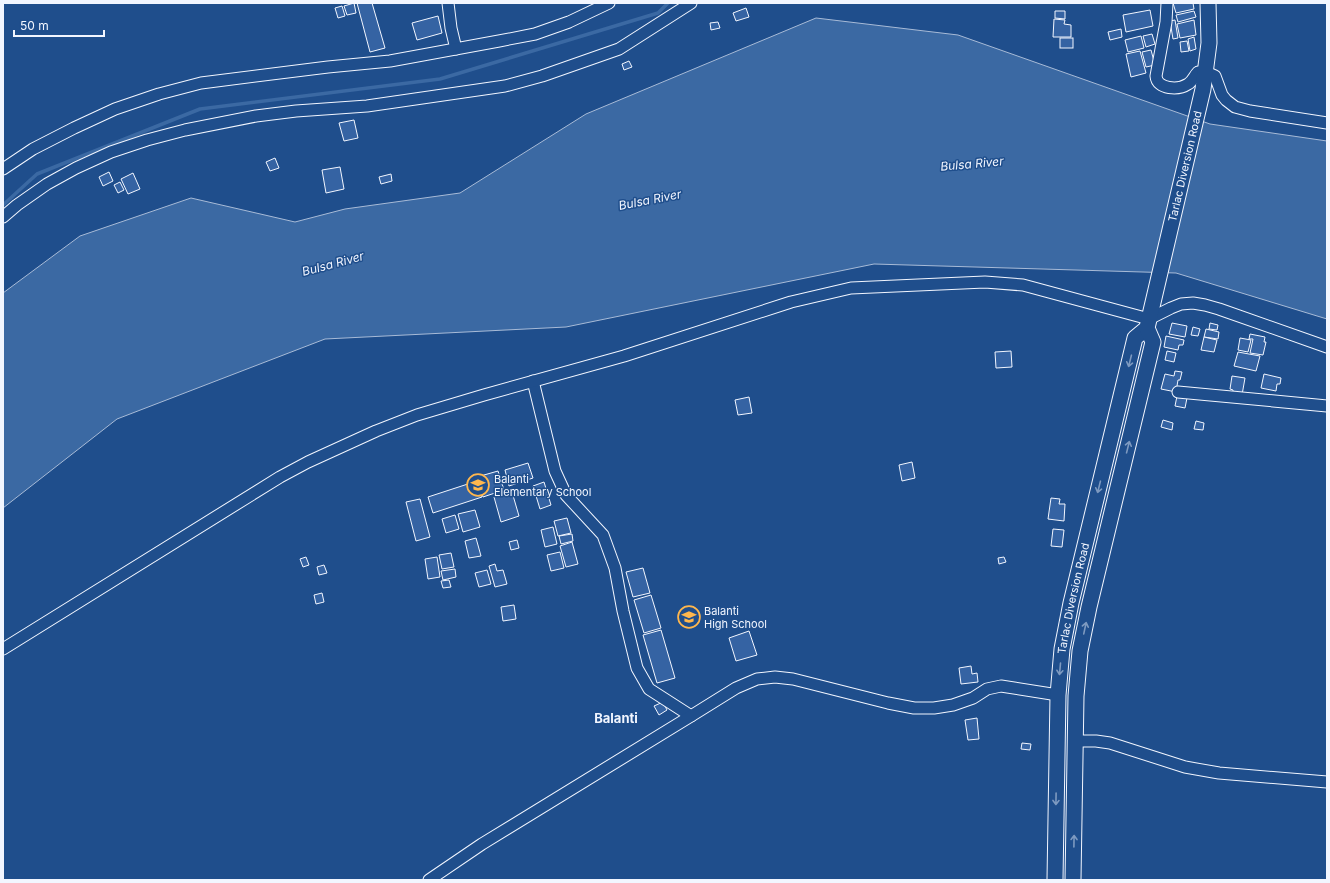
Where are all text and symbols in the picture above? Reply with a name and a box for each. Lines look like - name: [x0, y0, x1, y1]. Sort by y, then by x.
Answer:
- scale bar: [14, 12, 104, 38]
- text: 50 m: [20, 18, 49, 33]
- street label: Tarlac Diversion Road: [1165, 109, 1205, 223]
- water label: Bulsa River: [940, 153, 1005, 174]
- water label: Bulsa River: [617, 186, 683, 213]
- water label: Bulsa River: [300, 248, 366, 279]
- one-way arrow: [1125, 354, 1133, 367]
- one-way arrow: [1124, 441, 1132, 454]
- school or university icon: Balanti Elementary School: [465, 472, 491, 498]
- place label: Balanti Elementary School: [494, 472, 591, 499]
- one-way arrow: [1095, 481, 1103, 494]
- street label: Tarlac Diversion Road: [1055, 541, 1092, 655]
- school or university icon: Balanti High School: [676, 604, 702, 630]
- place label: Balanti High School: [704, 604, 767, 631]
- one-way arrow: [1081, 622, 1089, 635]
- one-way arrow: [1056, 662, 1064, 675]
- district label: Balanti: [594, 710, 638, 726]
- one-way arrow: [1052, 792, 1060, 805]
- one-way arrow: [1070, 835, 1078, 848]

